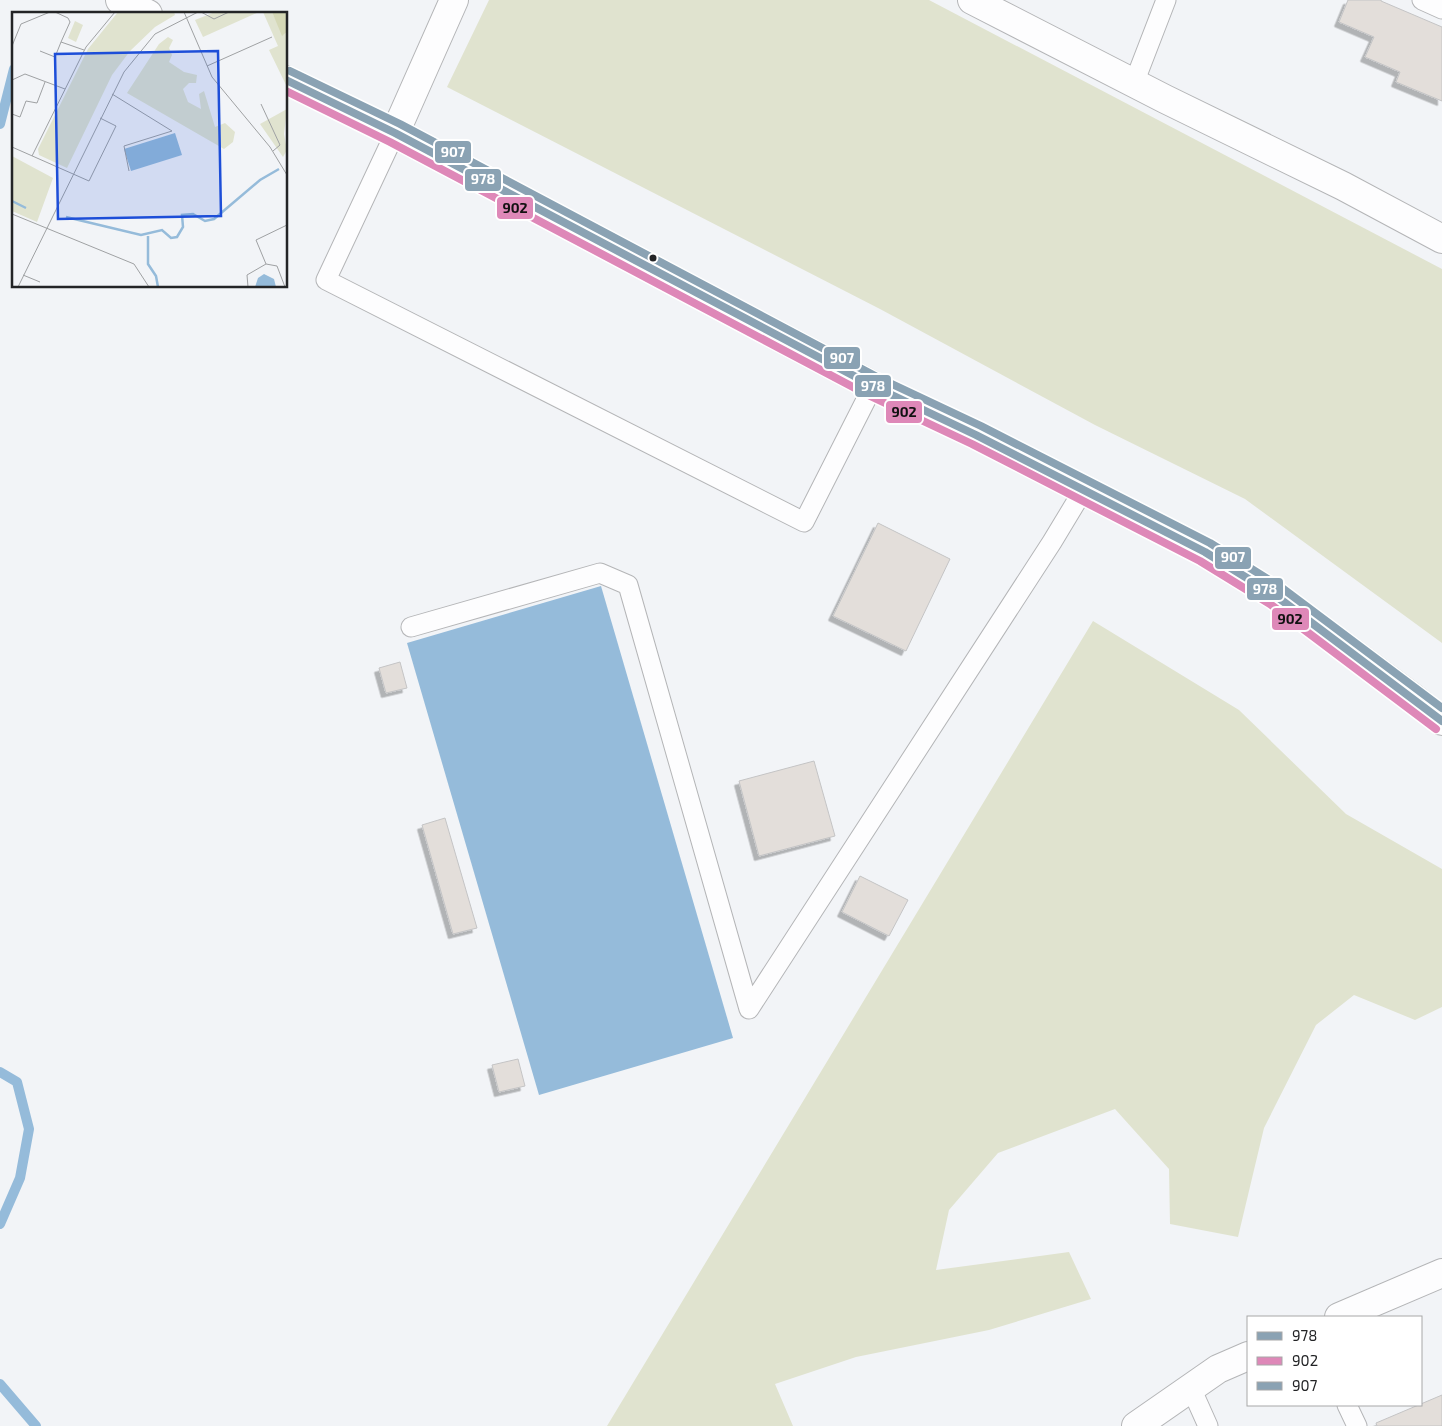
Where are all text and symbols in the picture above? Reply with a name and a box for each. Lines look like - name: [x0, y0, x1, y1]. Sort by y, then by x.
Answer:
- inset map: [12, 12, 288, 288]
- line badge: 907: [434, 140, 472, 164]
- text: 907: [441, 143, 466, 160]
- line badge: 978: [464, 168, 502, 192]
- text: 978: [471, 170, 495, 187]
- line badge: 902: [496, 196, 534, 220]
- text: 902: [502, 199, 528, 216]
- unlabelled marker: [648, 253, 658, 263]
- line badge: 907: [823, 346, 861, 370]
- text: 907: [830, 349, 855, 366]
- line badge: 978: [854, 374, 892, 398]
- text: 978: [861, 377, 885, 394]
- line badge: 902: [885, 400, 923, 424]
- text: 902: [891, 403, 917, 420]
- line badge: 907: [1214, 546, 1252, 570]
- text: 907: [1221, 548, 1246, 565]
- line badge: 978: [1246, 577, 1284, 601]
- text: 978: [1253, 580, 1277, 597]
- line badge: 902: [1271, 607, 1310, 631]
- text: 902: [1277, 610, 1303, 627]
- legend: [1247, 1316, 1422, 1406]
- text: 978: [1292, 1326, 1317, 1344]
- text: 902: [1292, 1351, 1318, 1369]
- text: 907: [1292, 1376, 1318, 1394]

